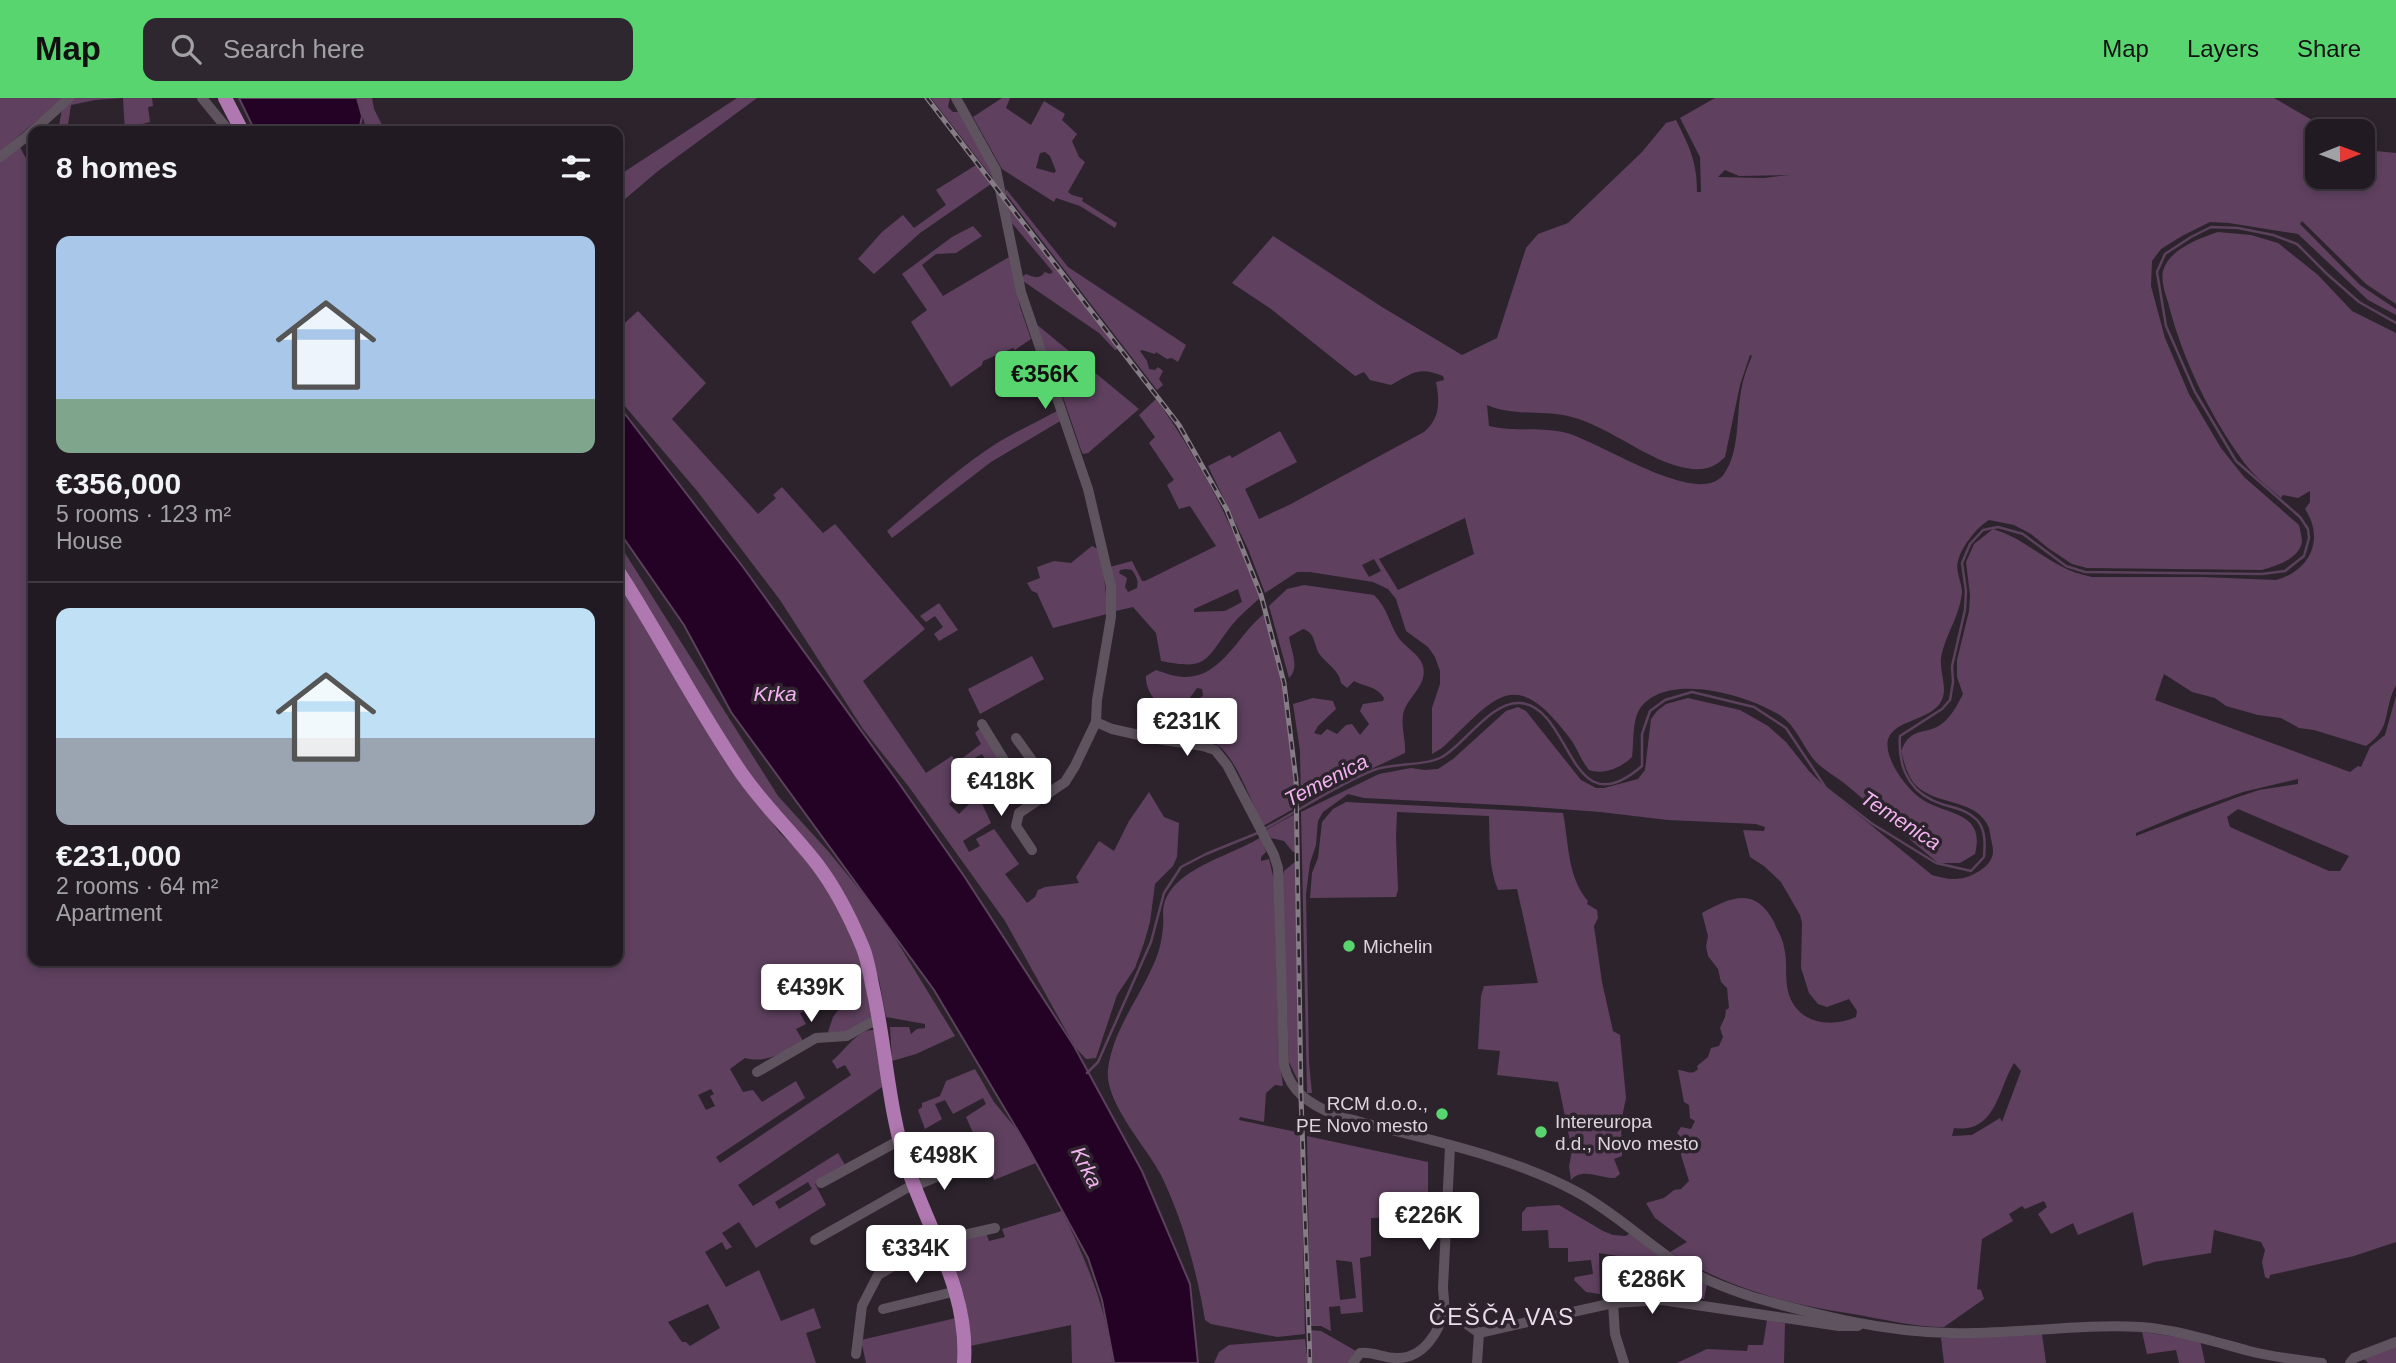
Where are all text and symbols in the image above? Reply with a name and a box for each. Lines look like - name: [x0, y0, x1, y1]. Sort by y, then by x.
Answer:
- search box: [143, 18, 633, 81]
- text: Map: [35, 30, 101, 67]
- icon: search: [167, 30, 205, 68]
- text: Search here: [223, 34, 365, 64]
- text: Map: [2102, 35, 2149, 62]
- text: Layers: [2187, 35, 2259, 62]
- text: Share: [2297, 35, 2361, 62]
- north arrow: [2305, 119, 2375, 189]
- map controls: [2305, 119, 2375, 189]
- icon: filters: [557, 149, 595, 187]
- text: 8 homes: [56, 151, 178, 184]
- icon: home: [263, 282, 389, 408]
- pin: €356K: [996, 352, 1094, 411]
- text: €356K: [1011, 361, 1079, 387]
- text: €356,000: [56, 467, 181, 500]
- text: 5 rooms · 123 m²: [56, 501, 231, 527]
- text: House: [56, 528, 122, 554]
- icon: home: [263, 654, 389, 780]
- water label: Krka: [753, 682, 797, 705]
- pin: €231K: [1138, 698, 1236, 758]
- text: €231K: [1153, 708, 1221, 734]
- water label: Temenica: [1281, 749, 1371, 811]
- pin: €418K: [952, 758, 1050, 818]
- text: €418K: [967, 768, 1035, 794]
- water label: Temenica: [1857, 786, 1945, 854]
- text: €231,000: [56, 839, 181, 872]
- text: 2 rooms · 64 m²: [56, 873, 218, 899]
- text: Apartment: [56, 900, 162, 926]
- place label: Michelin: [1363, 936, 1433, 957]
- marker: Michelin: [1341, 938, 1357, 954]
- pin: €439K: [762, 964, 860, 1024]
- text: €439K: [777, 974, 845, 1000]
- place label: RCM d.o.o., PE Novo mesto: [1296, 1093, 1428, 1136]
- marker: RCM d.o.o., PE Novo mesto: [1434, 1106, 1450, 1122]
- place label: Intereuropa d.d., Novo mesto: [1555, 1111, 1699, 1154]
- marker: Intereuropa d.d., Novo mesto: [1533, 1124, 1549, 1140]
- pin: €498K: [895, 1132, 993, 1192]
- text: €498K: [910, 1142, 978, 1168]
- water label: Krka: [1067, 1143, 1107, 1191]
- pin: €226K: [1380, 1192, 1478, 1252]
- text: €226K: [1395, 1202, 1463, 1228]
- pin: €334K: [867, 1226, 965, 1285]
- text: €334K: [882, 1235, 950, 1261]
- pin: €286K: [1603, 1256, 1701, 1316]
- text: €286K: [1618, 1266, 1686, 1292]
- district label: ČEŠČA VAS: [1429, 1303, 1575, 1330]

